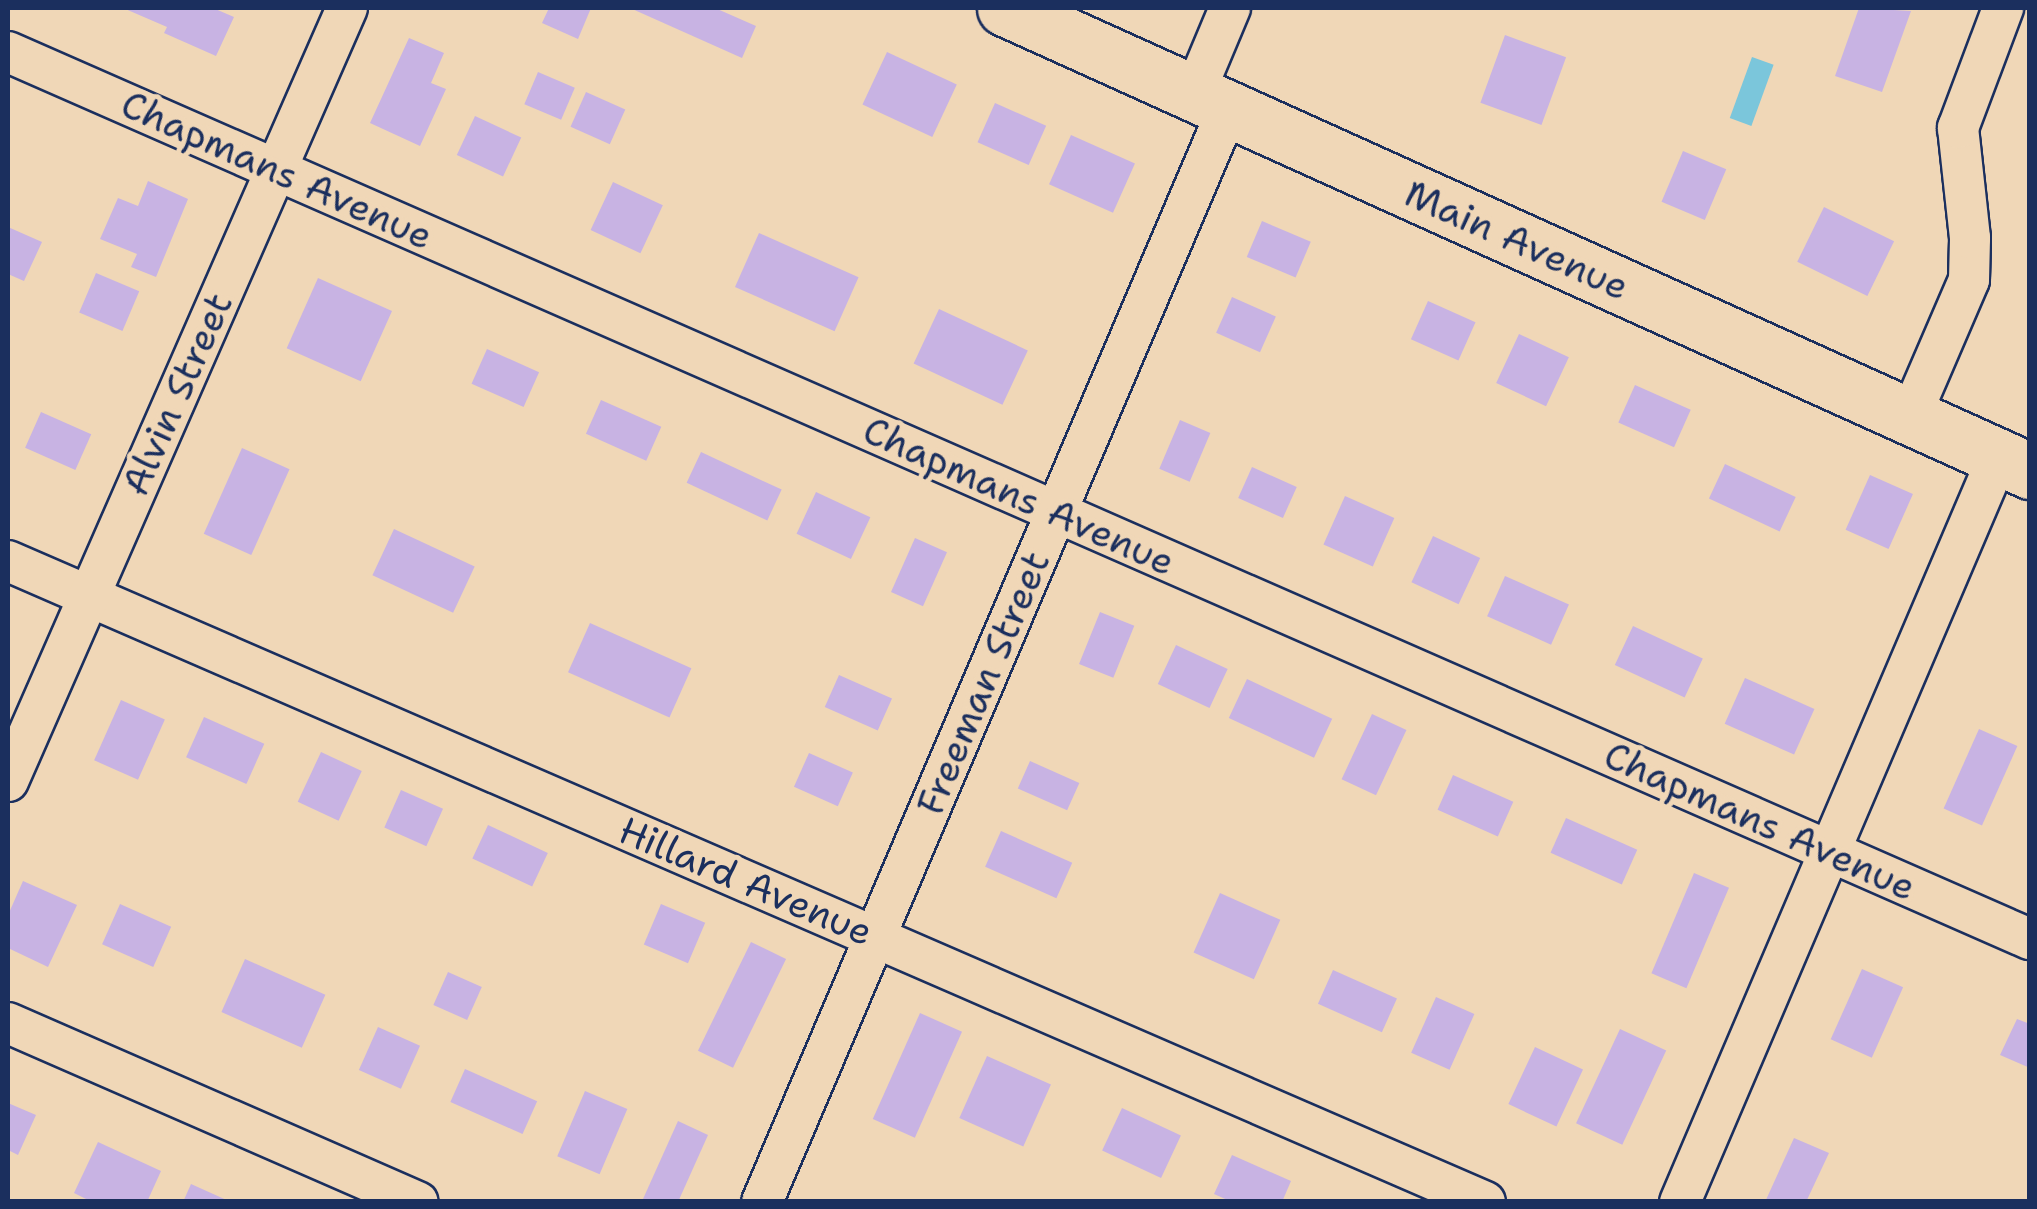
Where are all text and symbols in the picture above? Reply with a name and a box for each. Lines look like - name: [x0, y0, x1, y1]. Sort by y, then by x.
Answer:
- street label: Chapmans Avenue: [114, 81, 440, 259]
- street label: Main Avenue: [1398, 170, 1636, 310]
- street label: Alvin Street: [112, 286, 242, 502]
- street label: Chapmans Avenue: [856, 407, 1182, 585]
- street label: Freeman Street: [907, 544, 1059, 822]
- street label: Chapmans Avenue: [1597, 732, 1923, 910]
- street label: Hillard Avenue: [612, 807, 880, 955]

